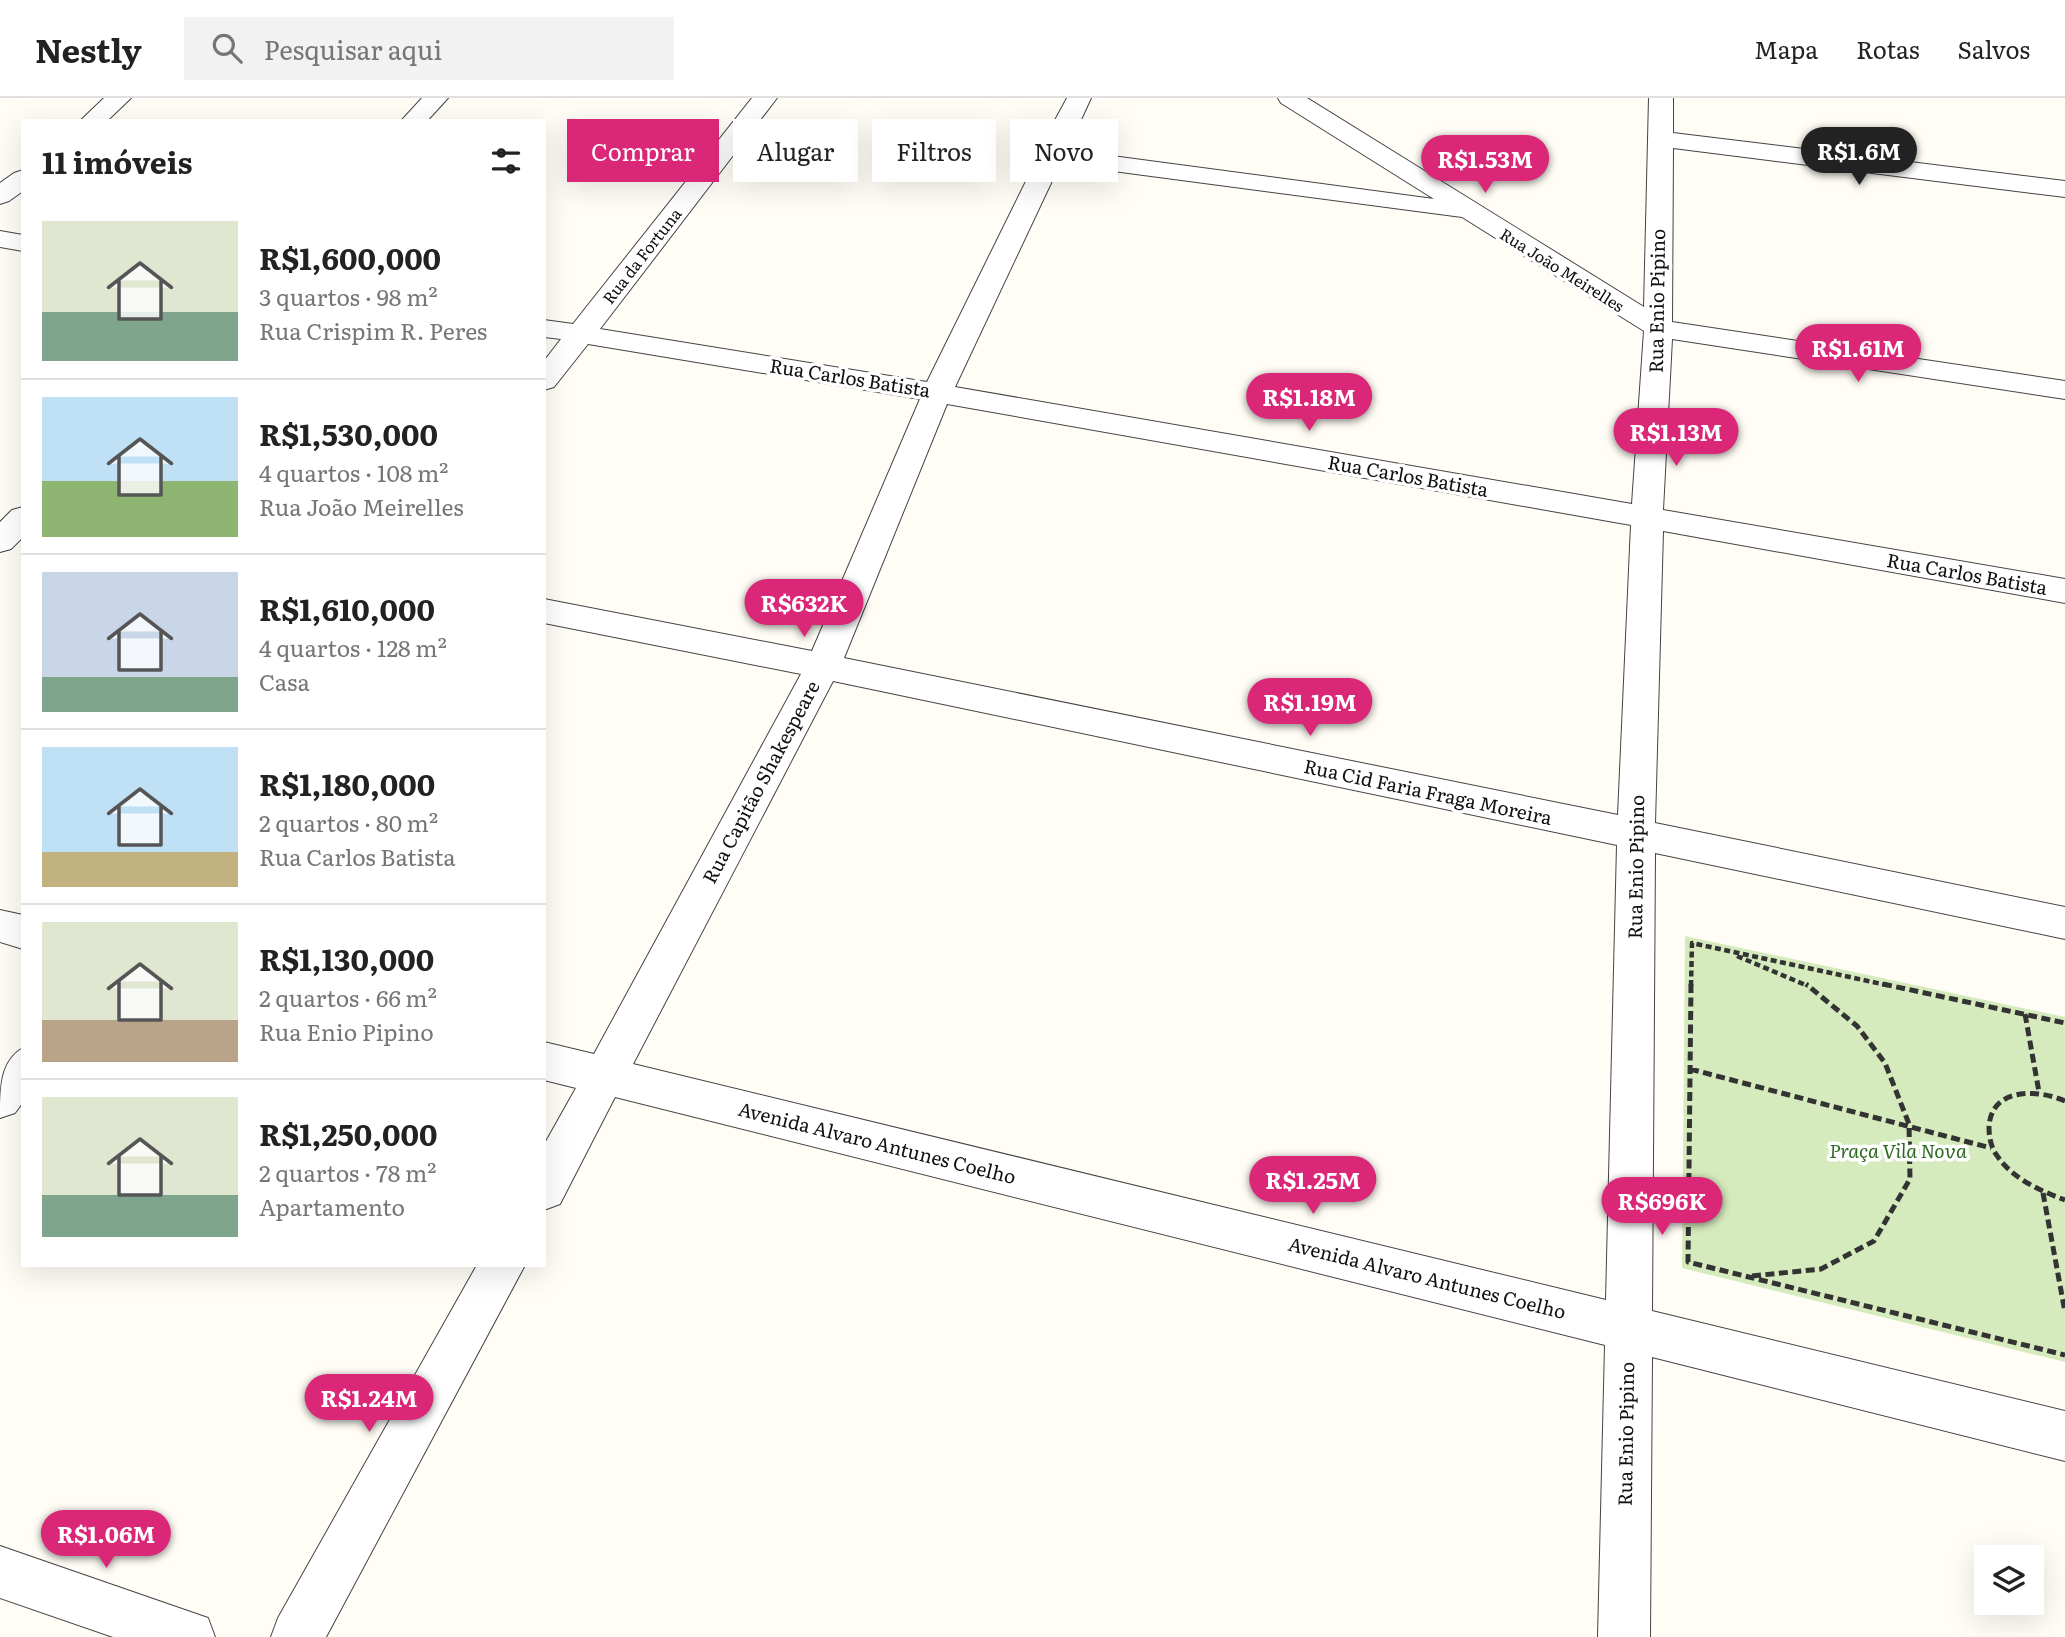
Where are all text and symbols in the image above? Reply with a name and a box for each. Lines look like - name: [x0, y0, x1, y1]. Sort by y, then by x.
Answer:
- search box: [184, 17, 674, 80]
- text: Nestly: [35, 24, 142, 73]
- icon: search: [208, 29, 246, 67]
- text: Pesquisar aqui: [264, 29, 442, 68]
- text: Mapa: [1754, 31, 1818, 66]
- text: Rotas: [1856, 31, 1920, 66]
- text: Salvos: [1958, 31, 2030, 66]
- chip: Comprar: [567, 119, 719, 182]
- chip: Alugar: [733, 119, 858, 182]
- chip: Filtros: [872, 119, 996, 182]
- chip: Novo: [1010, 119, 1118, 182]
- pin: R$1.6M: [1802, 127, 1916, 187]
- text: R$1.6M: [1817, 133, 1901, 167]
- pin: R$1.53M: [1420, 136, 1550, 195]
- text: 11 imóveis: [42, 139, 193, 183]
- text: R$1.53M: [1437, 141, 1533, 175]
- icon: filters: [487, 142, 525, 180]
- street label: Rua da Fortuna: [596, 202, 687, 309]
- street label: Rua João Meirelles: [1496, 221, 1629, 317]
- street label: Rua Enio Pipino: [1641, 229, 1671, 373]
- text: R$1,600,000: [259, 235, 441, 279]
- icon: home: [98, 249, 182, 333]
- text: 3 quartos · 98 m²: [259, 279, 438, 313]
- text: Rua Crispim R. Peres: [259, 313, 487, 347]
- pin: R$1.61M: [1793, 324, 1923, 384]
- text: R$1.61M: [1811, 330, 1905, 364]
- street label: Rua Carlos Batista: [768, 350, 933, 404]
- pin: R$1.18M: [1244, 374, 1374, 433]
- text: R$1.18M: [1262, 379, 1356, 413]
- pin: R$1.13M: [1611, 408, 1741, 468]
- text: R$1,530,000: [259, 411, 438, 455]
- text: R$1.13M: [1630, 414, 1722, 448]
- icon: home: [98, 425, 182, 509]
- street label: Rua Carlos Batista: [1326, 447, 1491, 503]
- text: 4 quartos · 108 m²: [259, 455, 448, 489]
- text: Rua João Meirelles: [259, 489, 464, 523]
- street label: Rua Carlos Batista: [1885, 545, 2050, 601]
- pin: R$632K: [747, 580, 861, 639]
- text: R$632K: [761, 585, 847, 619]
- text: R$1,610,000: [259, 586, 435, 630]
- icon: home: [98, 600, 182, 684]
- text: 4 quartos · 128 m²: [259, 630, 447, 664]
- text: Casa: [259, 664, 310, 698]
- street label: Rua Capitão Shakespeare: [695, 675, 826, 888]
- pin: R$1.19M: [1245, 678, 1375, 738]
- text: R$1.19M: [1263, 684, 1357, 718]
- street label: Rua Cid Faria Fraga Moreira: [1301, 751, 1556, 831]
- text: R$1,180,000: [259, 761, 435, 805]
- icon: home: [98, 775, 182, 859]
- street label: Rua Enio Pipino: [1620, 795, 1650, 939]
- text: 2 quartos · 80 m²: [259, 805, 438, 839]
- text: Rua Carlos Batista: [259, 839, 456, 873]
- text: R$1,130,000: [259, 936, 434, 980]
- icon: home: [98, 950, 182, 1034]
- text: 2 quartos · 66 m²: [259, 980, 437, 1014]
- text: Rua Enio Pipino: [259, 1014, 434, 1048]
- street label: Avenida Alvaro Antunes Coelho: [735, 1094, 1019, 1190]
- text: R$1,250,000: [259, 1111, 437, 1155]
- icon: home: [98, 1125, 182, 1209]
- park label: Praça Vila Nova: [1829, 1136, 1967, 1164]
- text: 2 quartos · 78 m²: [259, 1155, 436, 1189]
- pin: R$1.25M: [1248, 1156, 1378, 1216]
- text: R$1.25M: [1265, 1162, 1361, 1196]
- pin: R$696K: [1605, 1178, 1719, 1237]
- text: R$696K: [1618, 1183, 1706, 1217]
- text: Apartamento: [259, 1189, 405, 1223]
- street label: Avenida Alvaro Antunes Coelho: [1285, 1229, 1569, 1325]
- street label: Rua Enio Pipino: [1610, 1362, 1640, 1506]
- pin: R$1.24M: [304, 1374, 434, 1434]
- text: R$1.24M: [321, 1380, 417, 1414]
- pin: R$1.06M: [41, 1510, 171, 1570]
- text: R$1.06M: [57, 1516, 155, 1550]
- map controls: [1974, 1545, 2044, 1615]
- button: layers: [1974, 1545, 2044, 1615]

